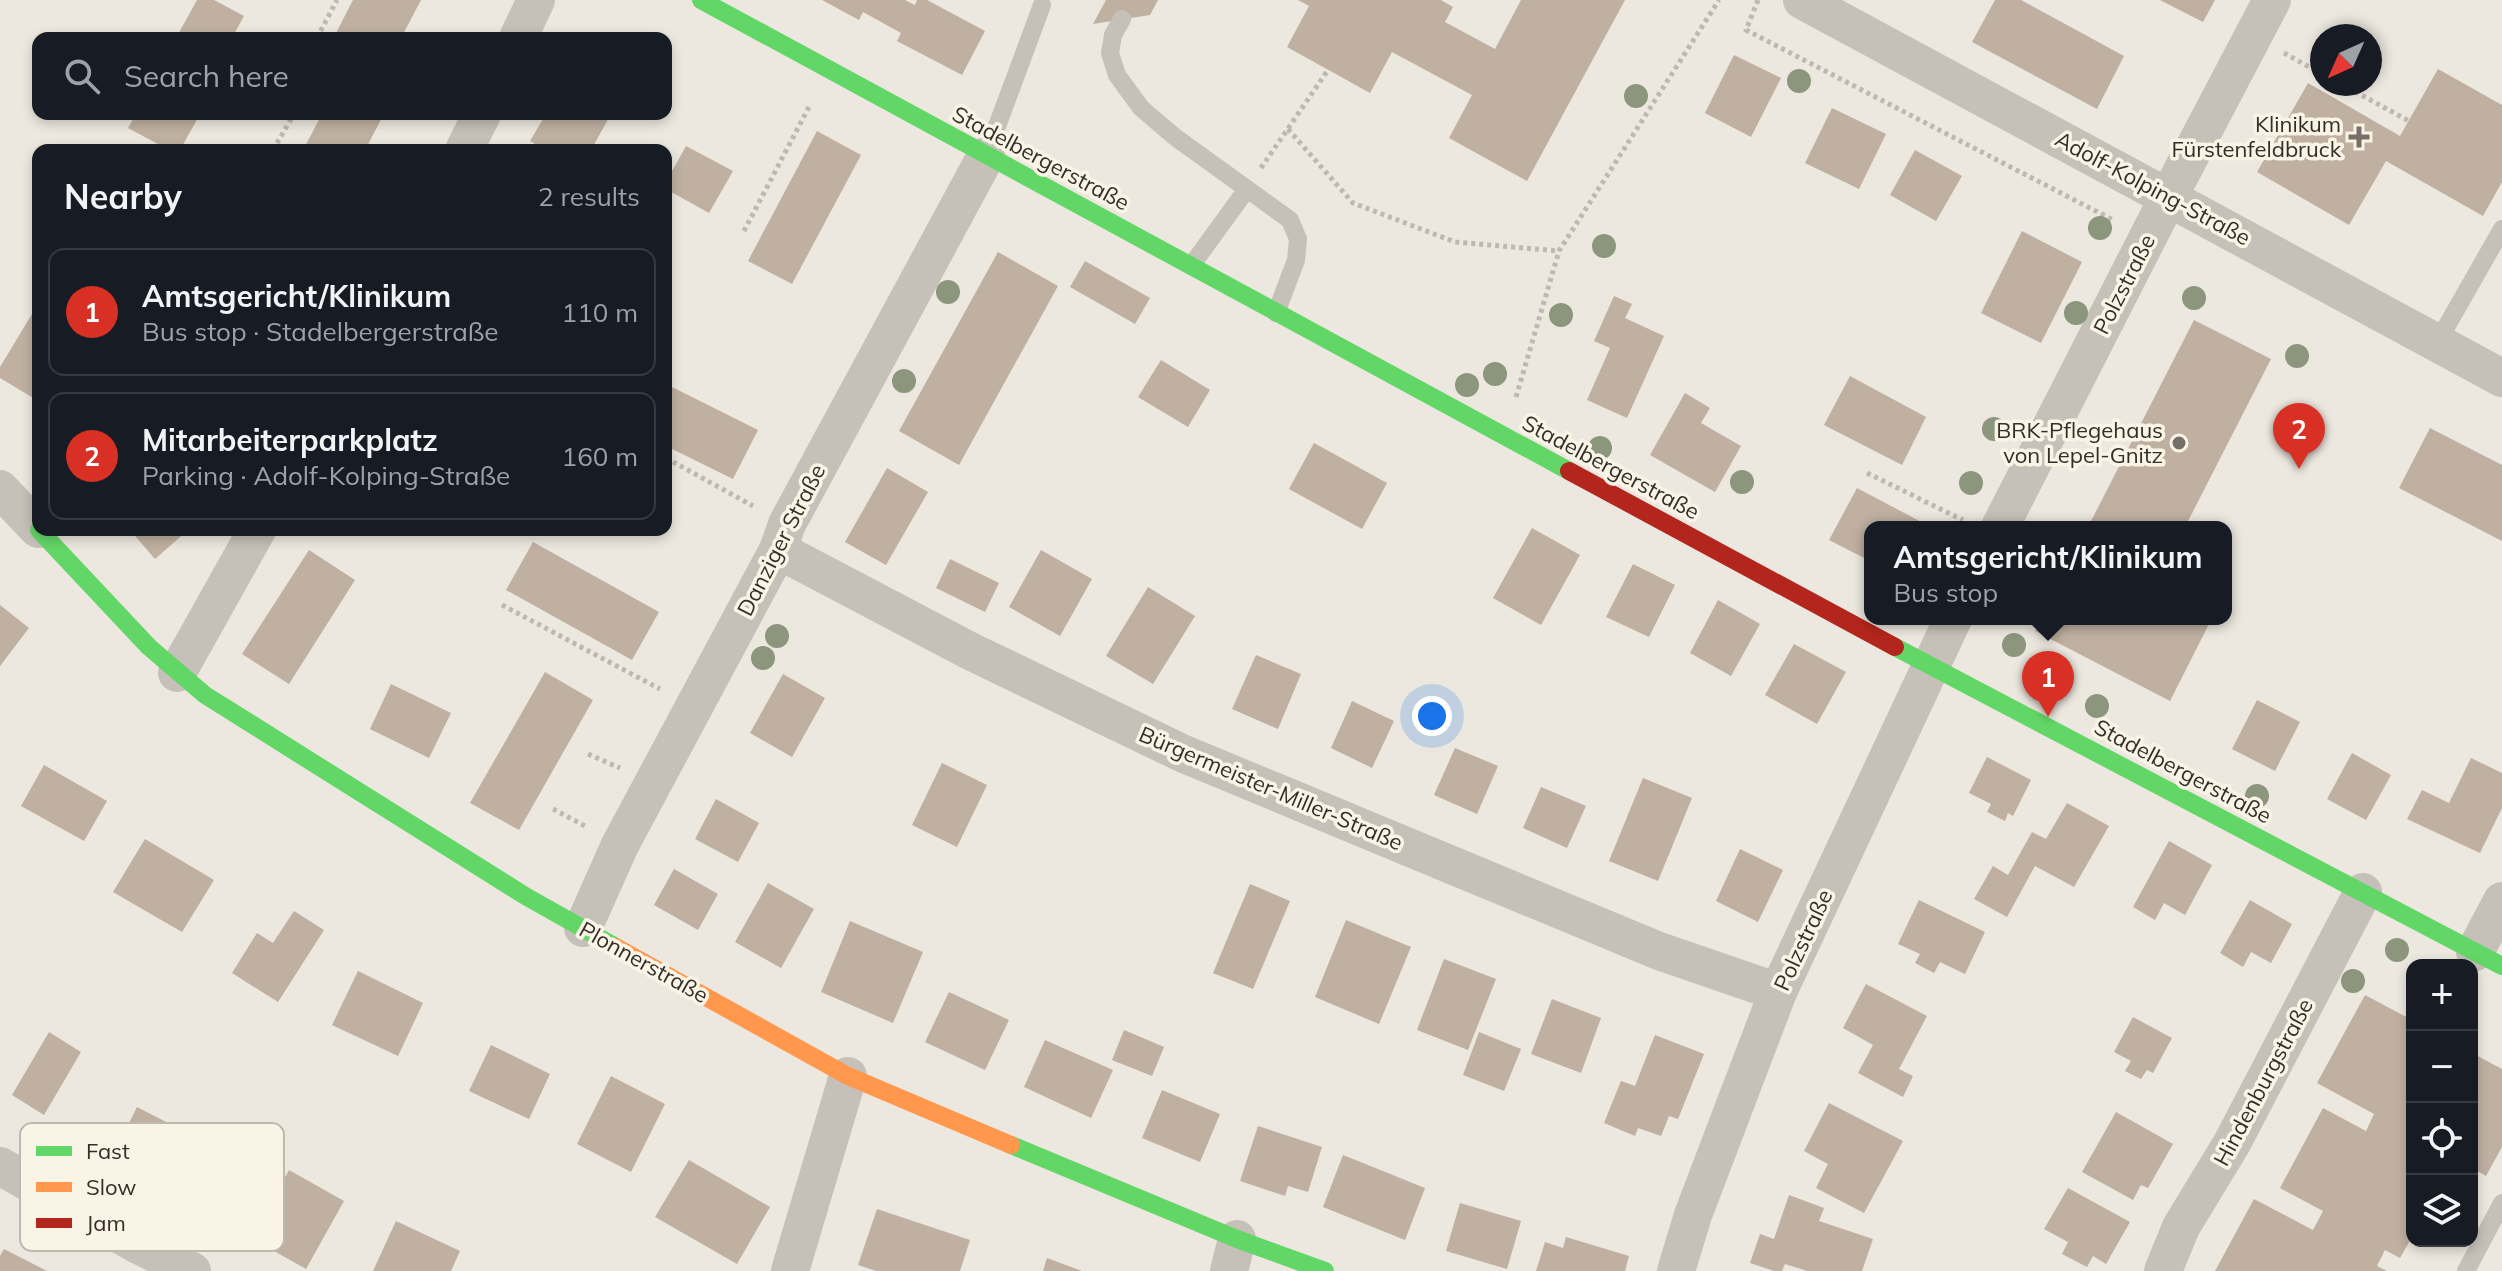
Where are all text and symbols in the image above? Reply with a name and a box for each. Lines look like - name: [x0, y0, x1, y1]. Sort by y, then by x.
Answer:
- north arrow: [2310, 24, 2382, 96]
- search box: [32, 32, 672, 120]
- icon: search: [60, 54, 104, 98]
- text: Search here: [124, 57, 289, 95]
- street label: Stadelbergerstraße: [948, 99, 1134, 217]
- place label: Klinikum Fürstenfeldbruck: [2171, 110, 2342, 163]
- street label: Adolf-Kolping-Straße: [2051, 125, 2255, 251]
- marker: Klinikum Fürstenfeldbruck: [2348, 126, 2370, 148]
- text: Nearby: [64, 175, 182, 218]
- text: 2 results: [538, 180, 640, 213]
- street label: Polzstraße: [2087, 229, 2161, 339]
- text: Amtsgericht/Klinikum: [142, 277, 451, 315]
- text: 1: [84, 296, 100, 329]
- text: 110 m: [562, 296, 638, 329]
- text: Bus stop · Stadelbergerstraße: [142, 315, 498, 348]
- pin: 2: [2273, 403, 2325, 469]
- street label: Stadelbergerstraße: [1518, 408, 1704, 526]
- place label: BRK-Pflegehaus von Lepel-Gnitz: [1996, 416, 2163, 469]
- text: Mitarbeiterparkplatz: [142, 421, 438, 459]
- marker: BRK-Pflegehaus von Lepel-Gnitz: [2170, 434, 2188, 452]
- text: 2: [84, 440, 100, 473]
- text: 160 m: [562, 440, 638, 473]
- text: Parking · Adolf-Kolping-Straße: [142, 459, 510, 492]
- street label: Danziger Straße: [731, 459, 831, 621]
- popup: [1864, 521, 2232, 625]
- text: Amtsgericht/Klinikum: [1893, 538, 2203, 576]
- text: Bus stop: [1893, 576, 1998, 609]
- pin: 1: [2022, 651, 2074, 717]
- your location: [1412, 696, 1452, 736]
- street label: Stadelbergerstraße: [2090, 712, 2276, 830]
- street label: Bürgermeister-Miller-Straße: [1135, 720, 1407, 856]
- street label: Polzstraße: [1767, 885, 1839, 995]
- street label: Plonnerstraße: [575, 915, 713, 1009]
- map controls: [2406, 959, 2478, 1247]
- button: +: [2406, 959, 2478, 1031]
- street label: Hindenburgstraße: [2207, 994, 2319, 1170]
- button: −: [2406, 1031, 2478, 1103]
- button: locate: [2406, 1103, 2478, 1175]
- legend: [20, 1123, 284, 1251]
- text: Fast: [86, 1137, 130, 1165]
- text: Slow: [86, 1173, 136, 1201]
- button: layers: [2406, 1175, 2478, 1247]
- text: Jam: [86, 1209, 126, 1237]

